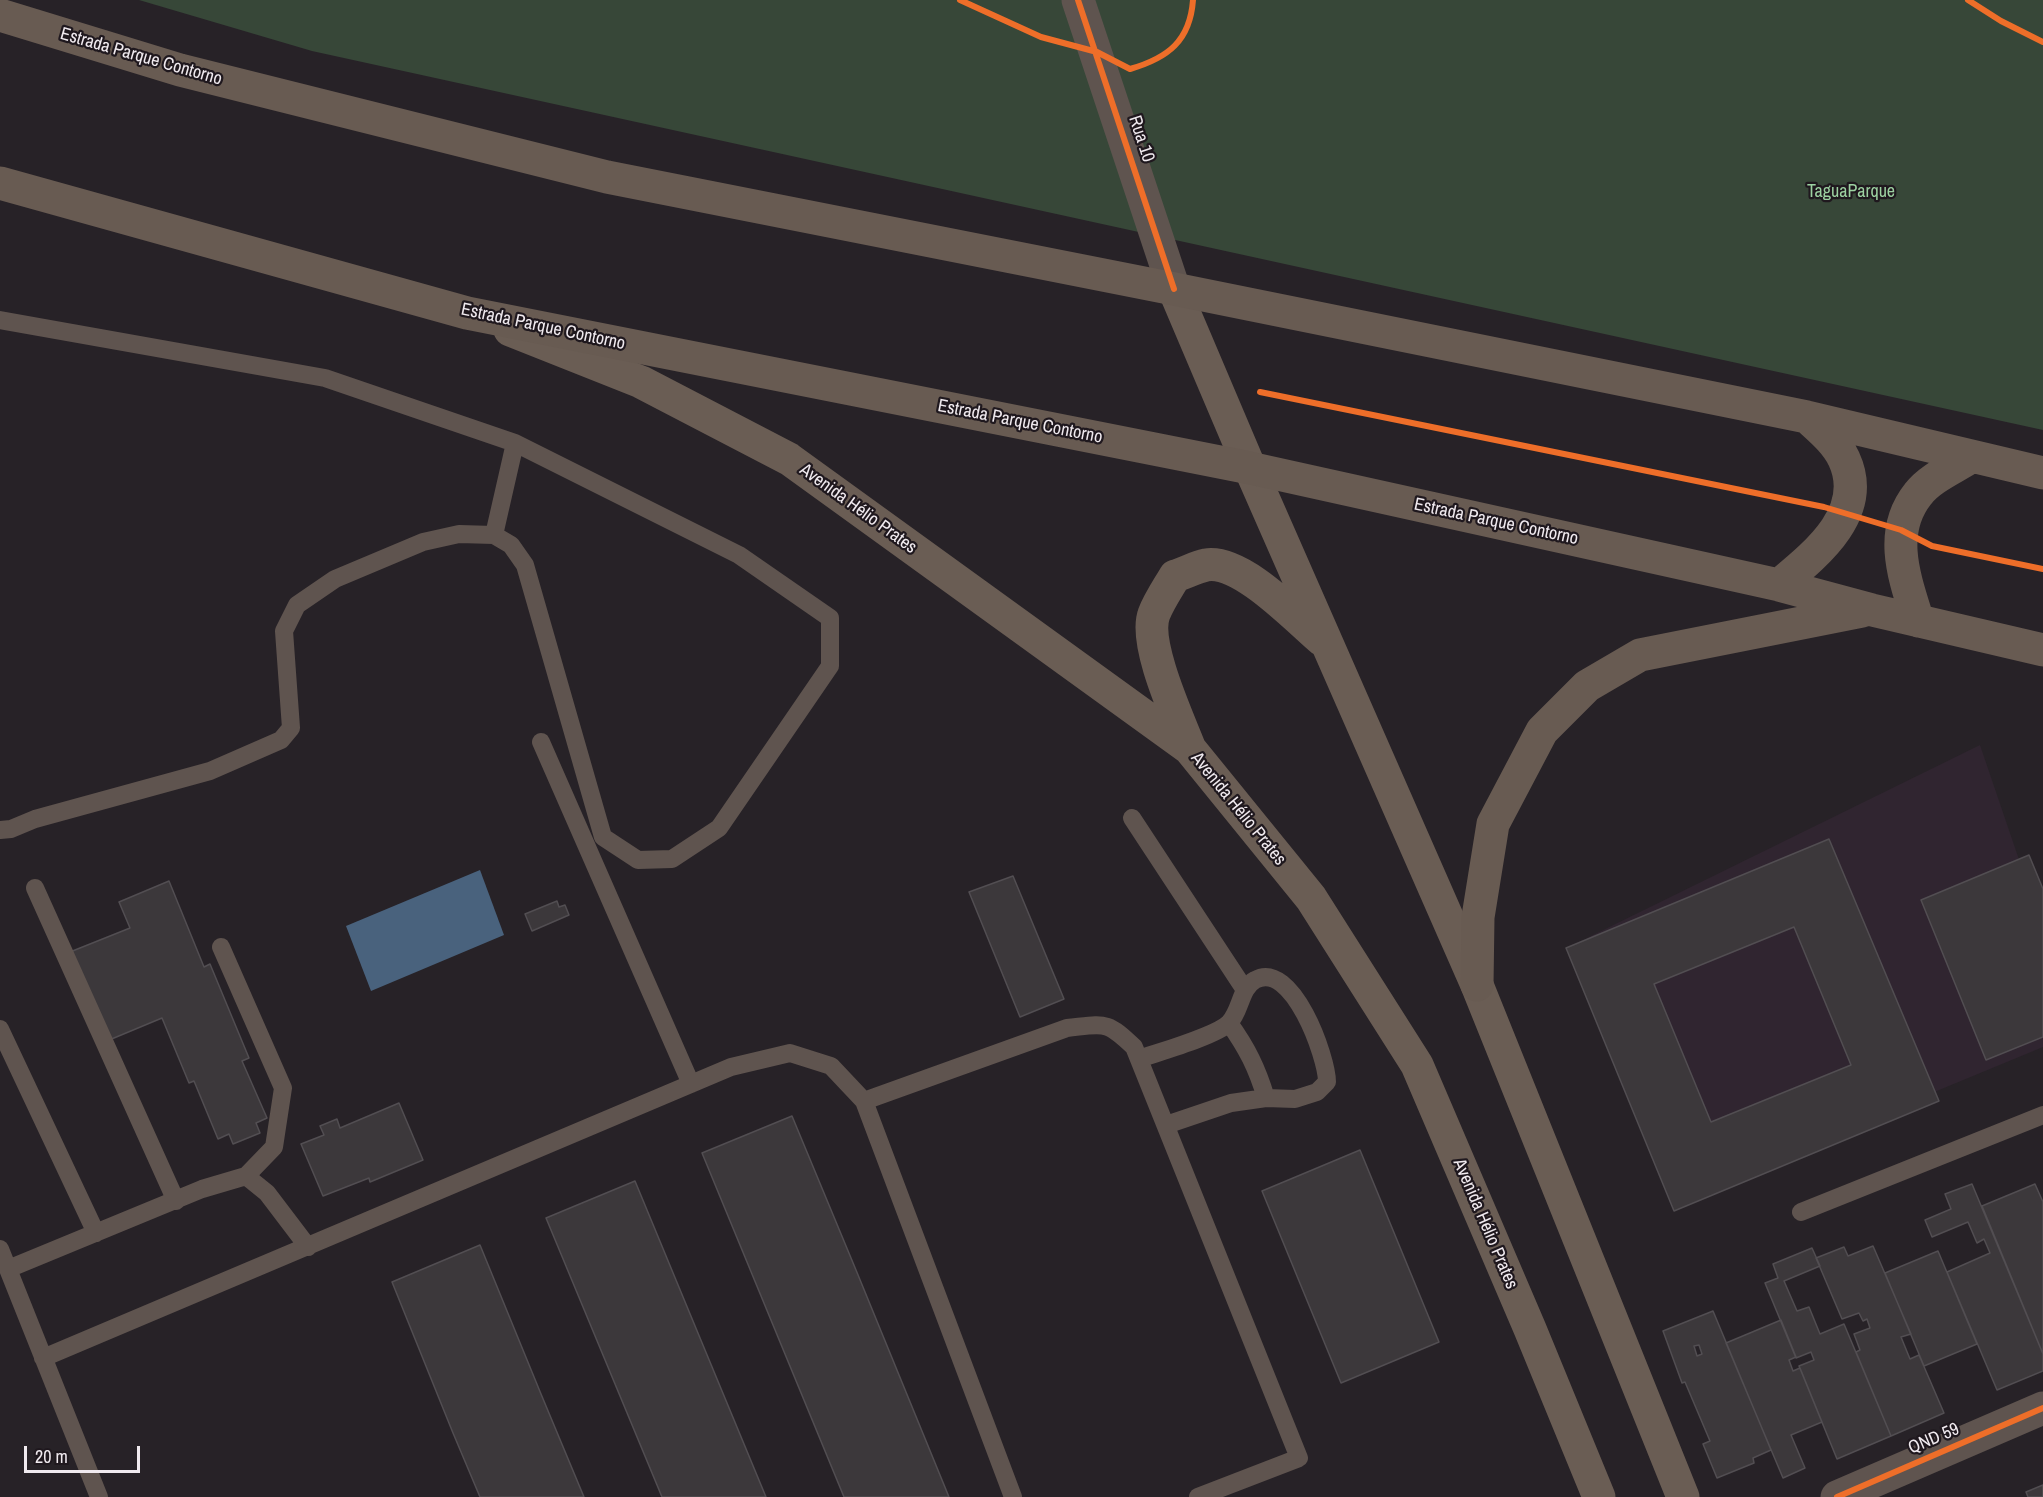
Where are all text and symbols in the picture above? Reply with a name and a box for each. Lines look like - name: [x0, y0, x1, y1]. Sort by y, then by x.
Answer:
- street label: Estrada Parque Contorno: [58, 24, 224, 90]
- street label: Rua 10: [1123, 113, 1159, 165]
- park label: TaguaParque: [1807, 181, 1895, 203]
- street label: Estrada Parque Contorno: [459, 299, 627, 355]
- street label: Estrada Parque Contorno: [936, 395, 1104, 449]
- street label: Avenida Hélio Prates: [795, 459, 921, 559]
- street label: Estrada Parque Contorno: [1412, 494, 1580, 550]
- street label: Avenida Hélio Prates: [1186, 748, 1290, 870]
- street label: Avenida Hélio Prates: [1448, 1156, 1522, 1292]
- street label: QND 59: [1905, 1419, 1963, 1459]
- scale bar: [27, 1434, 142, 1472]
- text: 20 m: [35, 1444, 68, 1469]

